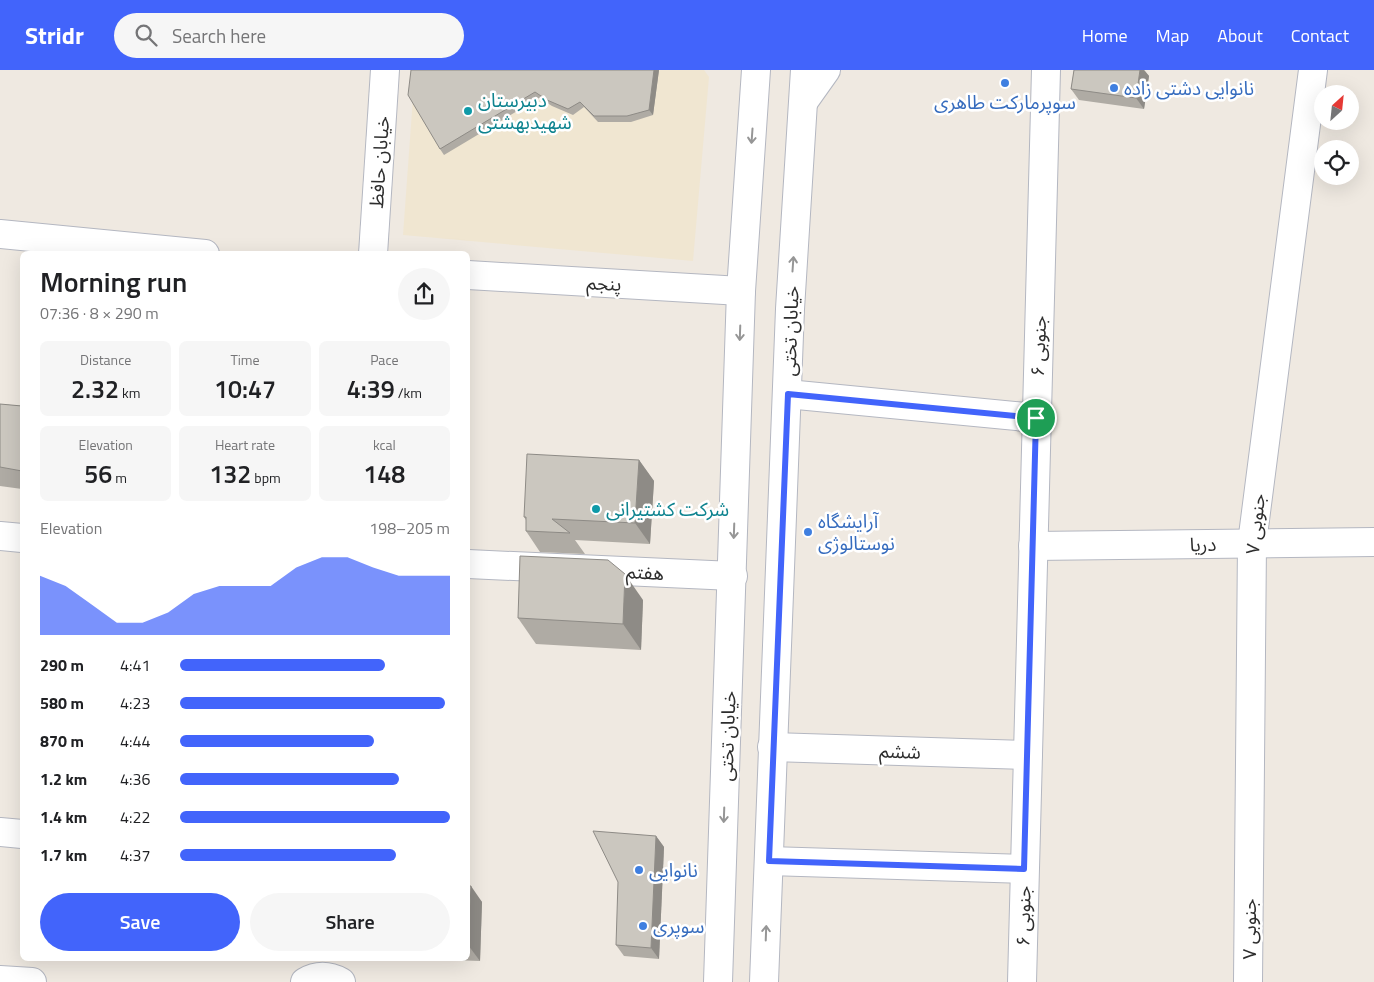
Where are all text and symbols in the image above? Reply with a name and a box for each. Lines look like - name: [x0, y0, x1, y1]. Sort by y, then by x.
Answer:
- search box: [114, 13, 464, 58]
- text: Stridr: [25, 17, 84, 53]
- icon: search: [132, 21, 160, 49]
- text: Search here: [172, 21, 266, 50]
- text: Home: [1082, 22, 1128, 49]
- text: Map: [1156, 22, 1189, 49]
- text: About: [1217, 22, 1263, 49]
- text: Contact: [1291, 22, 1349, 49]
- place label: نانوایی دشتی زاده: [1124, 73, 1254, 102]
- marker: سوپرمارکت طاهری: [999, 77, 1011, 89]
- marker: نانوایی دشتی زاده: [1108, 82, 1120, 94]
- place label: دبیرستان شهیدبهشتی: [478, 85, 572, 136]
- north arrow: [1314, 85, 1359, 130]
- map controls: [1314, 85, 1359, 185]
- place label: سوپرمارکت طاهری: [934, 87, 1076, 116]
- marker: دبیرستان شهیدبهشتی: [462, 105, 474, 117]
- street label: خیابان حافظ: [361, 115, 396, 209]
- one-way arrow: [748, 128, 757, 144]
- button: locate: [1314, 140, 1359, 185]
- one-way arrow: [789, 256, 798, 272]
- text: Morning run: [40, 260, 187, 303]
- street label: پنجم: [586, 267, 622, 299]
- button: share: [398, 268, 450, 320]
- street label: خیابان تختی: [773, 285, 806, 377]
- text: 07:36 · 8 × 290 m: [40, 301, 159, 325]
- street label: ۶ جنوبی: [1022, 315, 1053, 377]
- one-way arrow: [735, 324, 745, 341]
- text: Distance: [80, 349, 131, 370]
- text: Time: [230, 349, 260, 370]
- text: Pace: [370, 349, 398, 370]
- text: 2.32: [71, 370, 119, 408]
- text: 10:47: [214, 370, 276, 408]
- text: 4:39: [347, 370, 395, 408]
- text: km: [119, 382, 140, 403]
- text: /km: [395, 382, 422, 403]
- pin: [1015, 397, 1057, 439]
- icon: arrive: [1022, 404, 1050, 432]
- text: Elevation: [78, 434, 133, 455]
- text: Heart rate: [215, 434, 275, 455]
- text: kcal: [373, 434, 396, 455]
- text: 56: [84, 455, 112, 493]
- text: 132: [209, 455, 251, 493]
- text: 148: [363, 455, 405, 493]
- text: m: [112, 467, 127, 488]
- text: bpm: [251, 467, 281, 488]
- street label: ۷ جنوبی: [1237, 492, 1272, 556]
- place label: شرکت کشتیرانی: [606, 494, 729, 523]
- marker: شرکت کشتیرانی: [590, 503, 602, 515]
- place label: آرایشگاه نوستالوژی: [818, 506, 895, 557]
- text: Elevation: [40, 516, 102, 540]
- text: 198–205 m: [369, 516, 450, 540]
- one-way arrow: [729, 522, 739, 538]
- marker: آرایشگاه نوستالوژی: [802, 526, 814, 538]
- street label: دریا: [1189, 529, 1217, 558]
- street label: هفتم: [625, 556, 665, 588]
- text: 290 m: [40, 653, 84, 677]
- text: 4:41: [120, 653, 150, 677]
- street label: خیابان تختی: [710, 690, 743, 782]
- text: 580 m: [40, 691, 84, 715]
- text: 4:23: [120, 691, 150, 715]
- text: 870 m: [40, 729, 84, 753]
- text: 4:44: [120, 729, 150, 753]
- street label: ششم: [879, 735, 921, 767]
- text: 1.2 km: [40, 767, 87, 791]
- text: 4:36: [120, 767, 150, 791]
- text: 1.4 km: [40, 805, 87, 829]
- text: 4:22: [120, 805, 150, 829]
- one-way arrow: [719, 807, 729, 823]
- text: 1.7 km: [40, 843, 87, 867]
- text: 4:37: [120, 843, 150, 867]
- place label: نانوایی: [649, 855, 698, 884]
- marker: نانوایی: [633, 864, 645, 876]
- street label: ۶ جنوبی: [1007, 885, 1038, 947]
- button: Save: [40, 893, 240, 951]
- button: Share: [250, 893, 450, 951]
- street label: ۷ جنوبی: [1234, 899, 1263, 959]
- place label: سوپری: [653, 911, 705, 940]
- marker: سوپری: [637, 920, 649, 932]
- one-way arrow: [761, 926, 771, 942]

